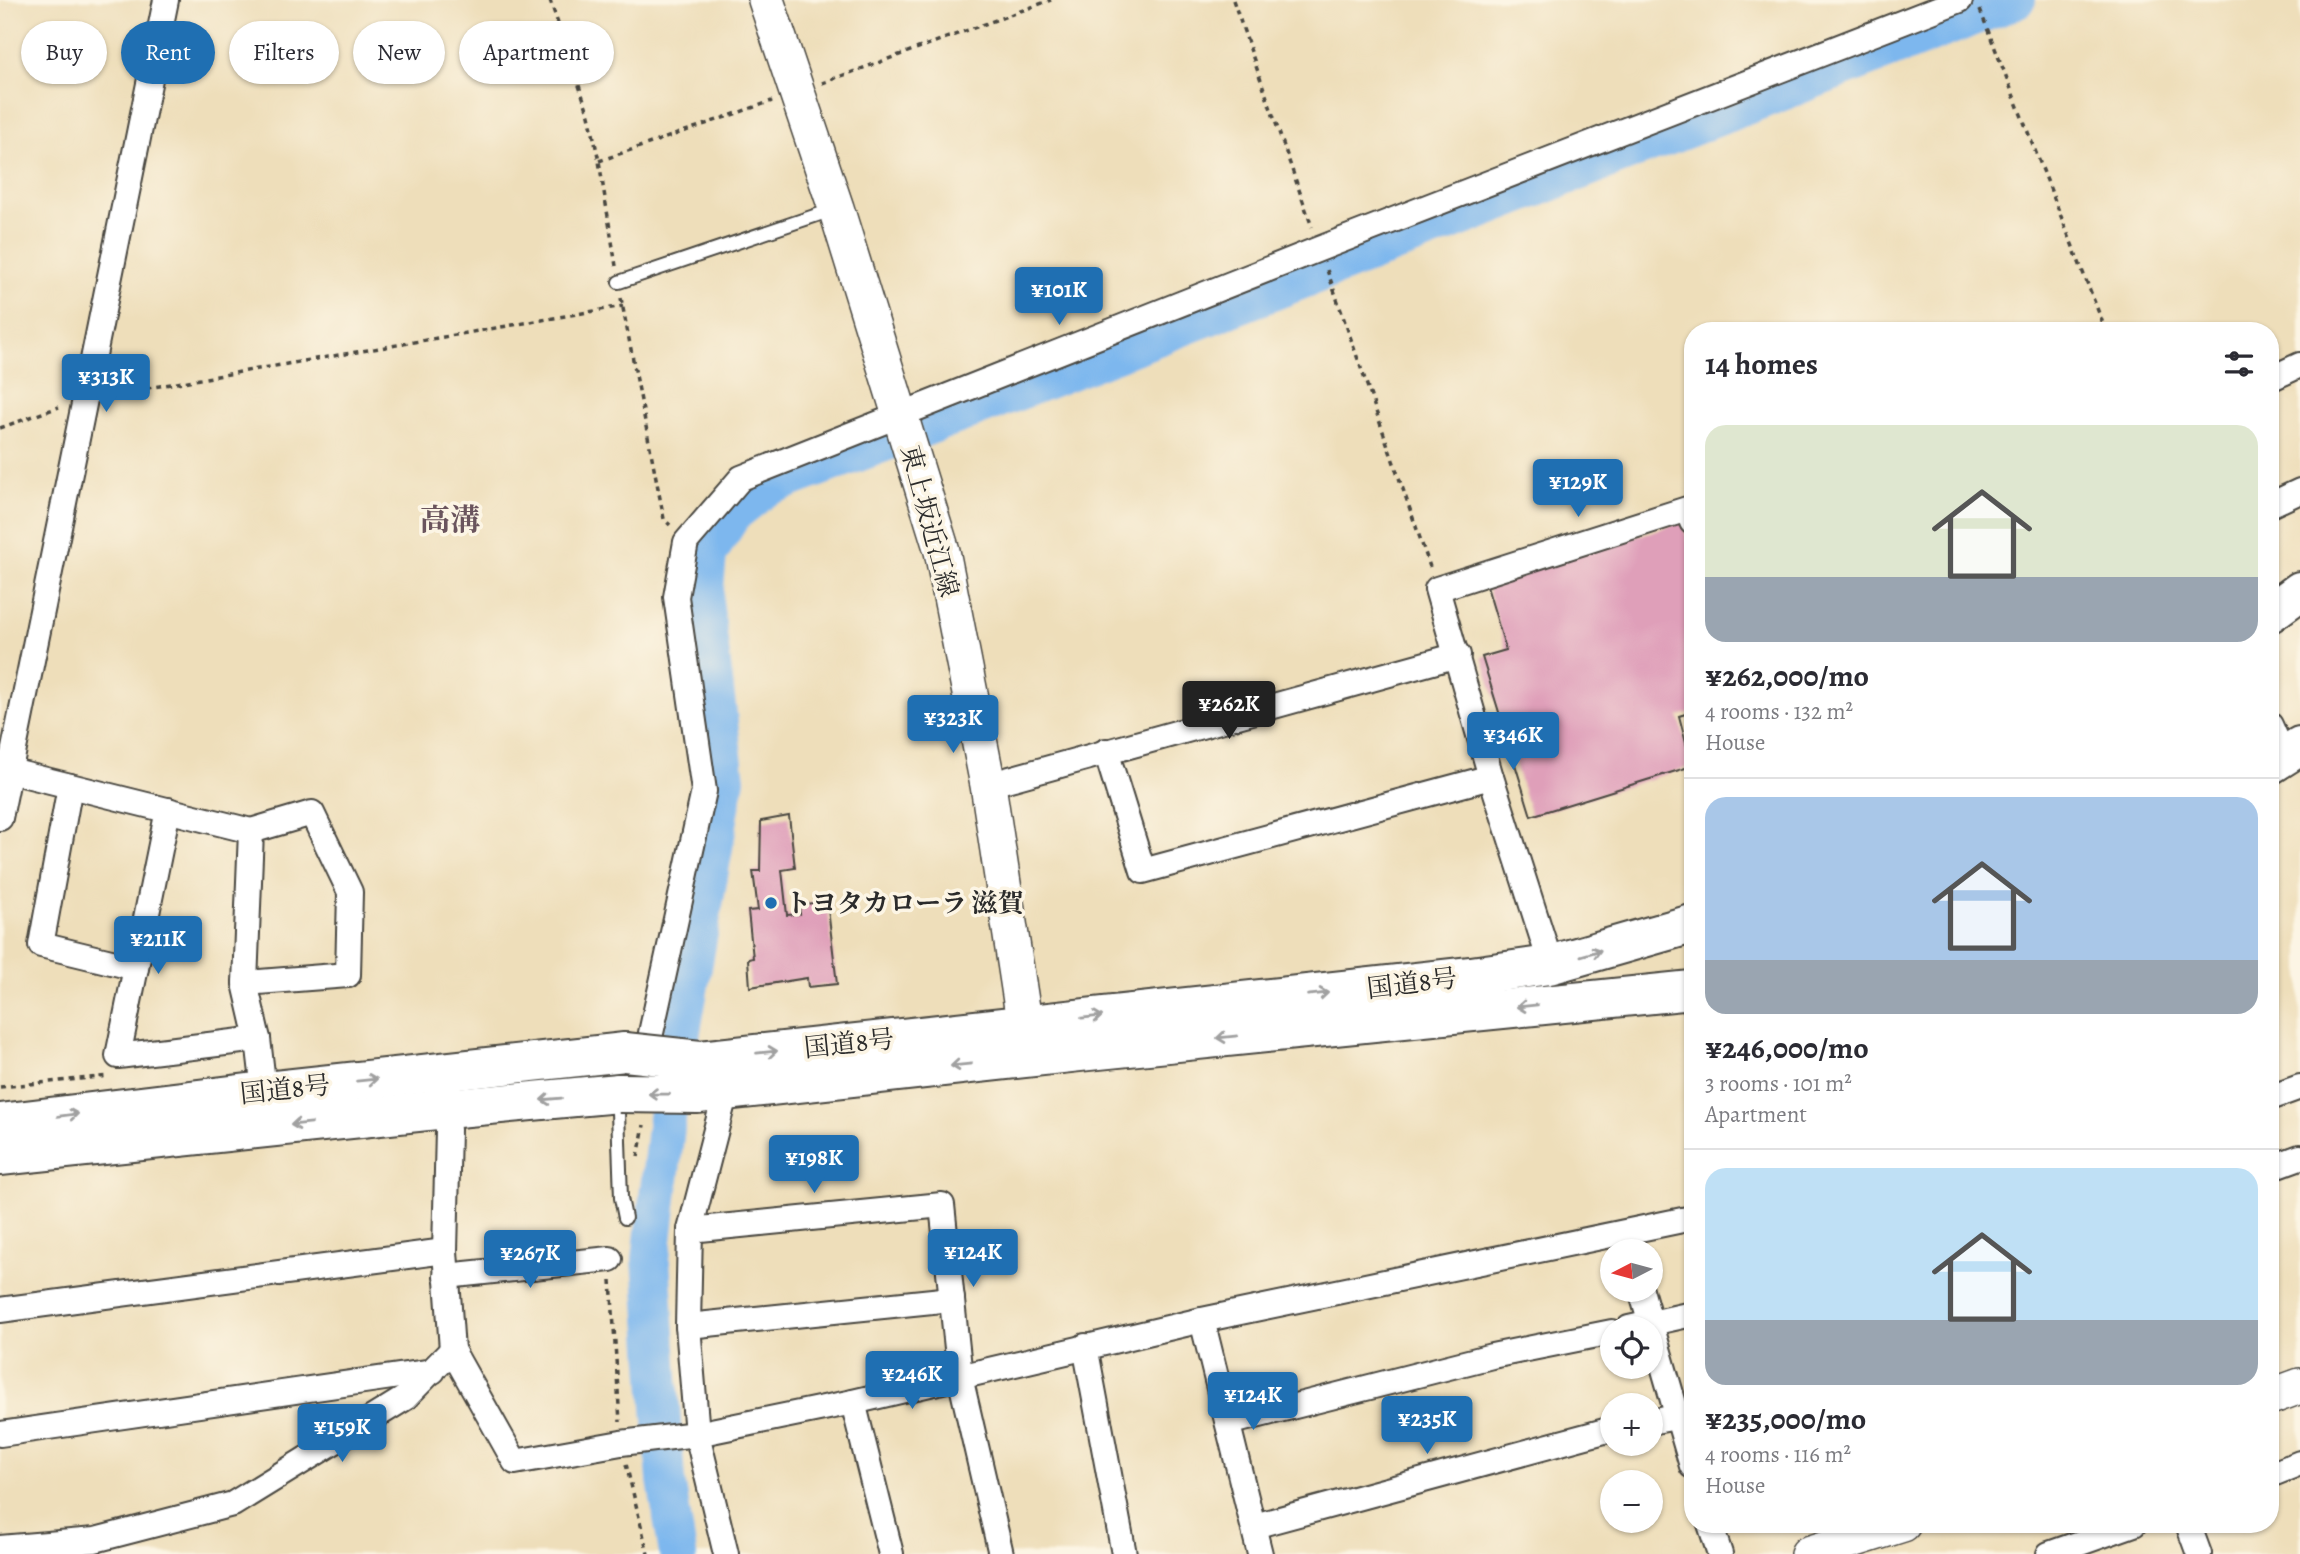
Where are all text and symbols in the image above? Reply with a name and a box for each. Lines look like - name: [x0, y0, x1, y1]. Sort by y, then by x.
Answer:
- chip: Buy: [21, 21, 107, 84]
- chip: Rent: [121, 21, 215, 84]
- chip: Filters: [229, 21, 339, 84]
- chip: New: [353, 21, 445, 84]
- chip: Apartment: [459, 21, 614, 84]
- pin: ¥101K: [1010, 268, 1108, 327]
- text: ¥101K: [1031, 274, 1087, 305]
- text: 14 homes: [1705, 344, 1818, 384]
- icon: filters: [2220, 345, 2258, 383]
- pin: ¥313K: [57, 354, 155, 414]
- text: ¥313K: [78, 361, 134, 392]
- street label: 東上坂近江線: [892, 441, 967, 601]
- pin: ¥129K: [1529, 460, 1627, 519]
- text: ¥129K: [1549, 466, 1607, 497]
- icon: home: [1919, 471, 2045, 597]
- district label: 高溝: [420, 500, 480, 540]
- text: ¥262,000/mo: [1705, 656, 1869, 696]
- pin: ¥262K: [1180, 682, 1278, 741]
- text: ¥262K: [1198, 688, 1260, 719]
- pin: ¥323K: [904, 696, 1002, 755]
- text: 4 rooms · 132 m²: [1705, 696, 1853, 727]
- text: ¥323K: [923, 702, 983, 733]
- pin: ¥346K: [1464, 712, 1562, 772]
- text: ¥346K: [1483, 719, 1543, 750]
- text: House: [1705, 727, 1765, 758]
- icon: home: [1919, 843, 2045, 969]
- place label: トヨタカローラ 滋賀: [785, 886, 1024, 921]
- marker: トヨタカローラ 滋賀: [763, 895, 779, 911]
- pin: ¥211K: [109, 916, 207, 976]
- text: ¥211K: [130, 923, 186, 954]
- one-way arrow: [1579, 946, 1602, 959]
- street label: 国道8号: [1365, 961, 1459, 1006]
- one-way arrow: [1306, 987, 1329, 1000]
- one-way arrow: [1516, 999, 1539, 1012]
- one-way arrow: [1080, 1010, 1102, 1023]
- street label: 国道8号: [802, 1021, 896, 1066]
- text: ¥246,000/mo: [1705, 1028, 1869, 1068]
- one-way arrow: [1217, 1031, 1239, 1044]
- one-way arrow: [756, 1045, 778, 1058]
- one-way arrow: [950, 1059, 973, 1072]
- street label: 国道8号: [238, 1067, 332, 1112]
- text: 3 rooms · 101 m²: [1705, 1068, 1852, 1099]
- one-way arrow: [355, 1073, 378, 1086]
- one-way arrow: [647, 1087, 670, 1101]
- one-way arrow: [541, 1093, 563, 1106]
- text: Apartment: [1705, 1099, 1807, 1130]
- one-way arrow: [56, 1108, 79, 1121]
- one-way arrow: [290, 1118, 313, 1131]
- pin: ¥198K: [765, 1136, 863, 1195]
- text: ¥198K: [785, 1142, 843, 1173]
- icon: home: [1919, 1214, 2045, 1340]
- pin: ¥267K: [481, 1230, 579, 1290]
- pin: ¥124K: [924, 1230, 1022, 1289]
- text: ¥124K: [944, 1236, 1002, 1267]
- text: ¥267K: [500, 1237, 560, 1268]
- north arrow: [1600, 1239, 1662, 1302]
- map controls: [1600, 1239, 1663, 1533]
- button: locate: [1600, 1316, 1663, 1379]
- pin: ¥246K: [863, 1352, 961, 1411]
- text: ¥246K: [882, 1358, 942, 1389]
- pin: ¥124K: [1204, 1372, 1302, 1432]
- text: ¥124K: [1224, 1379, 1282, 1410]
- button: +: [1600, 1393, 1663, 1456]
- pin: ¥235K: [1378, 1396, 1476, 1456]
- text: ¥235,000/mo: [1705, 1399, 1866, 1439]
- text: ¥235K: [1397, 1403, 1457, 1434]
- pin: ¥159K: [293, 1404, 391, 1464]
- text: ¥159K: [313, 1411, 371, 1442]
- text: 4 rooms · 116 m²: [1705, 1439, 1851, 1470]
- button: −: [1600, 1470, 1663, 1533]
- text: House: [1705, 1470, 1765, 1501]

